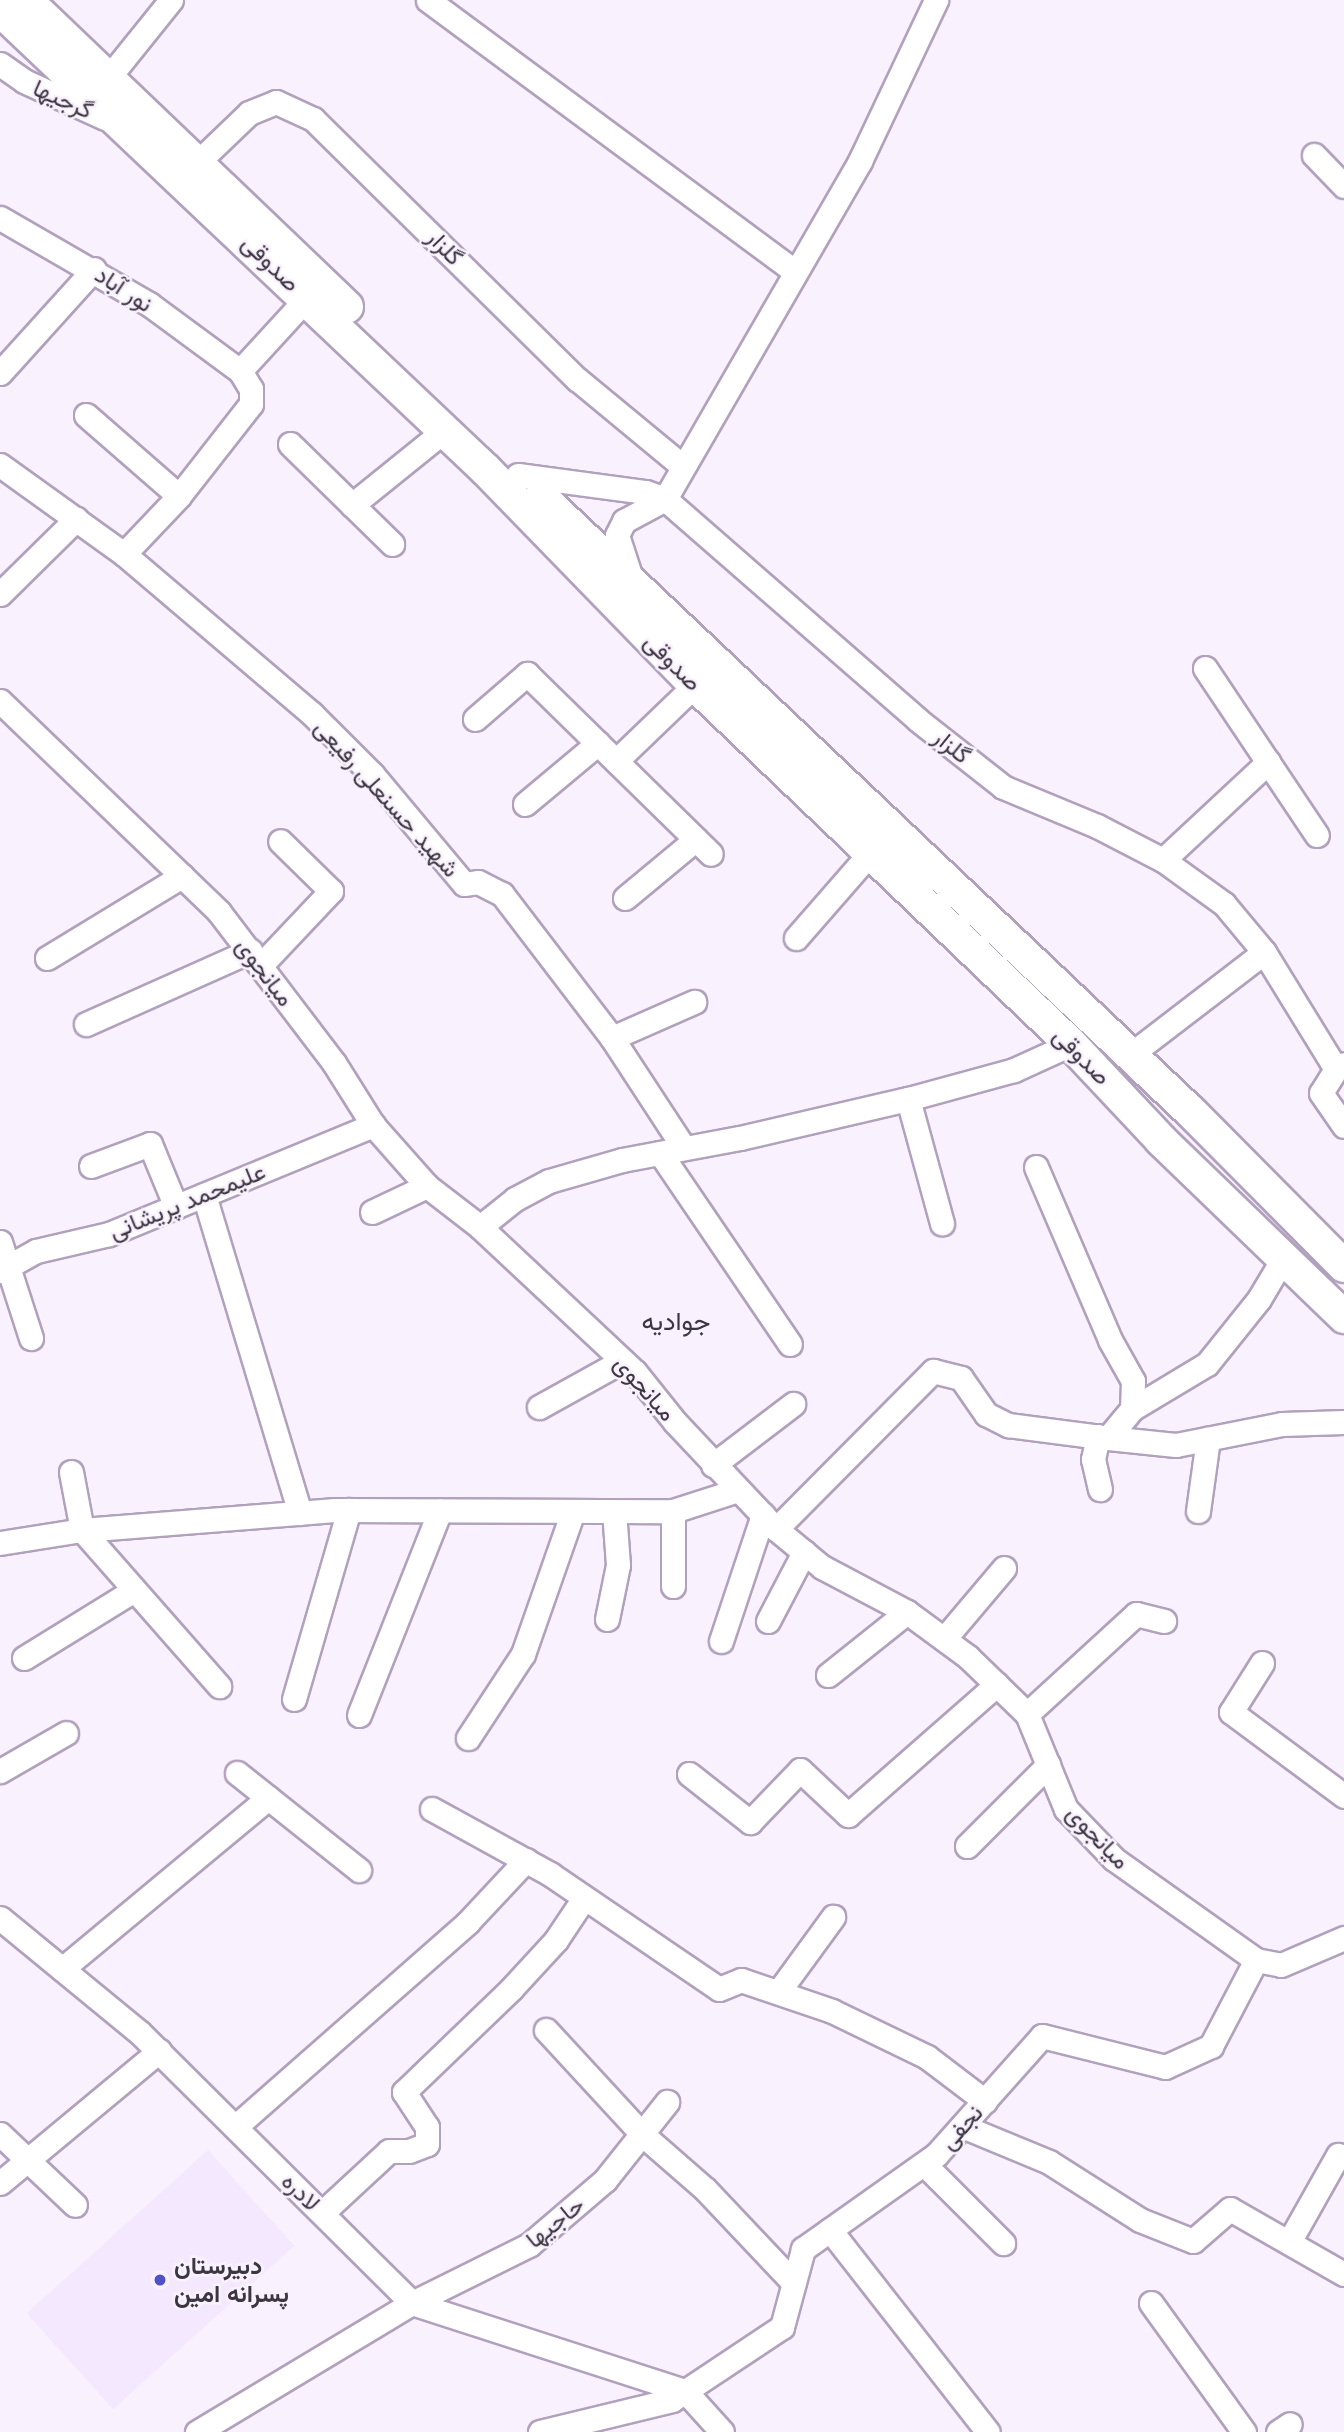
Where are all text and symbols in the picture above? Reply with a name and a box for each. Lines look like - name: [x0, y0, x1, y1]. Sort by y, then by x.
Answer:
- street label: گرجیها: [29, 73, 97, 125]
- street label: گلزار: [421, 223, 469, 271]
- street label: صدوقی: [236, 228, 306, 298]
- street label: نور آباد: [90, 260, 158, 318]
- street label: صدوقی: [638, 627, 708, 697]
- street label: شهید حسنعلی رفیعی: [309, 713, 465, 883]
- street label: گلزار: [928, 722, 976, 770]
- street label: میانجوی: [230, 932, 300, 1012]
- street label: صدوقی: [1047, 1021, 1117, 1091]
- street label: علیمحمد پریشانی: [105, 1157, 269, 1245]
- district label: جوادیه: [641, 1306, 711, 1338]
- street label: میانجوی: [608, 1349, 682, 1427]
- street label: میانجوی: [1060, 1799, 1136, 1875]
- street label: نجفی: [933, 2099, 989, 2155]
- street label: لادره: [276, 2167, 326, 2217]
- street label: حاجیها: [520, 2190, 590, 2254]
- place label: دبیرستان پسرانه امین: [174, 2252, 289, 2308]
- marker: دبیرستان پسرانه امین: [152, 2272, 168, 2288]

